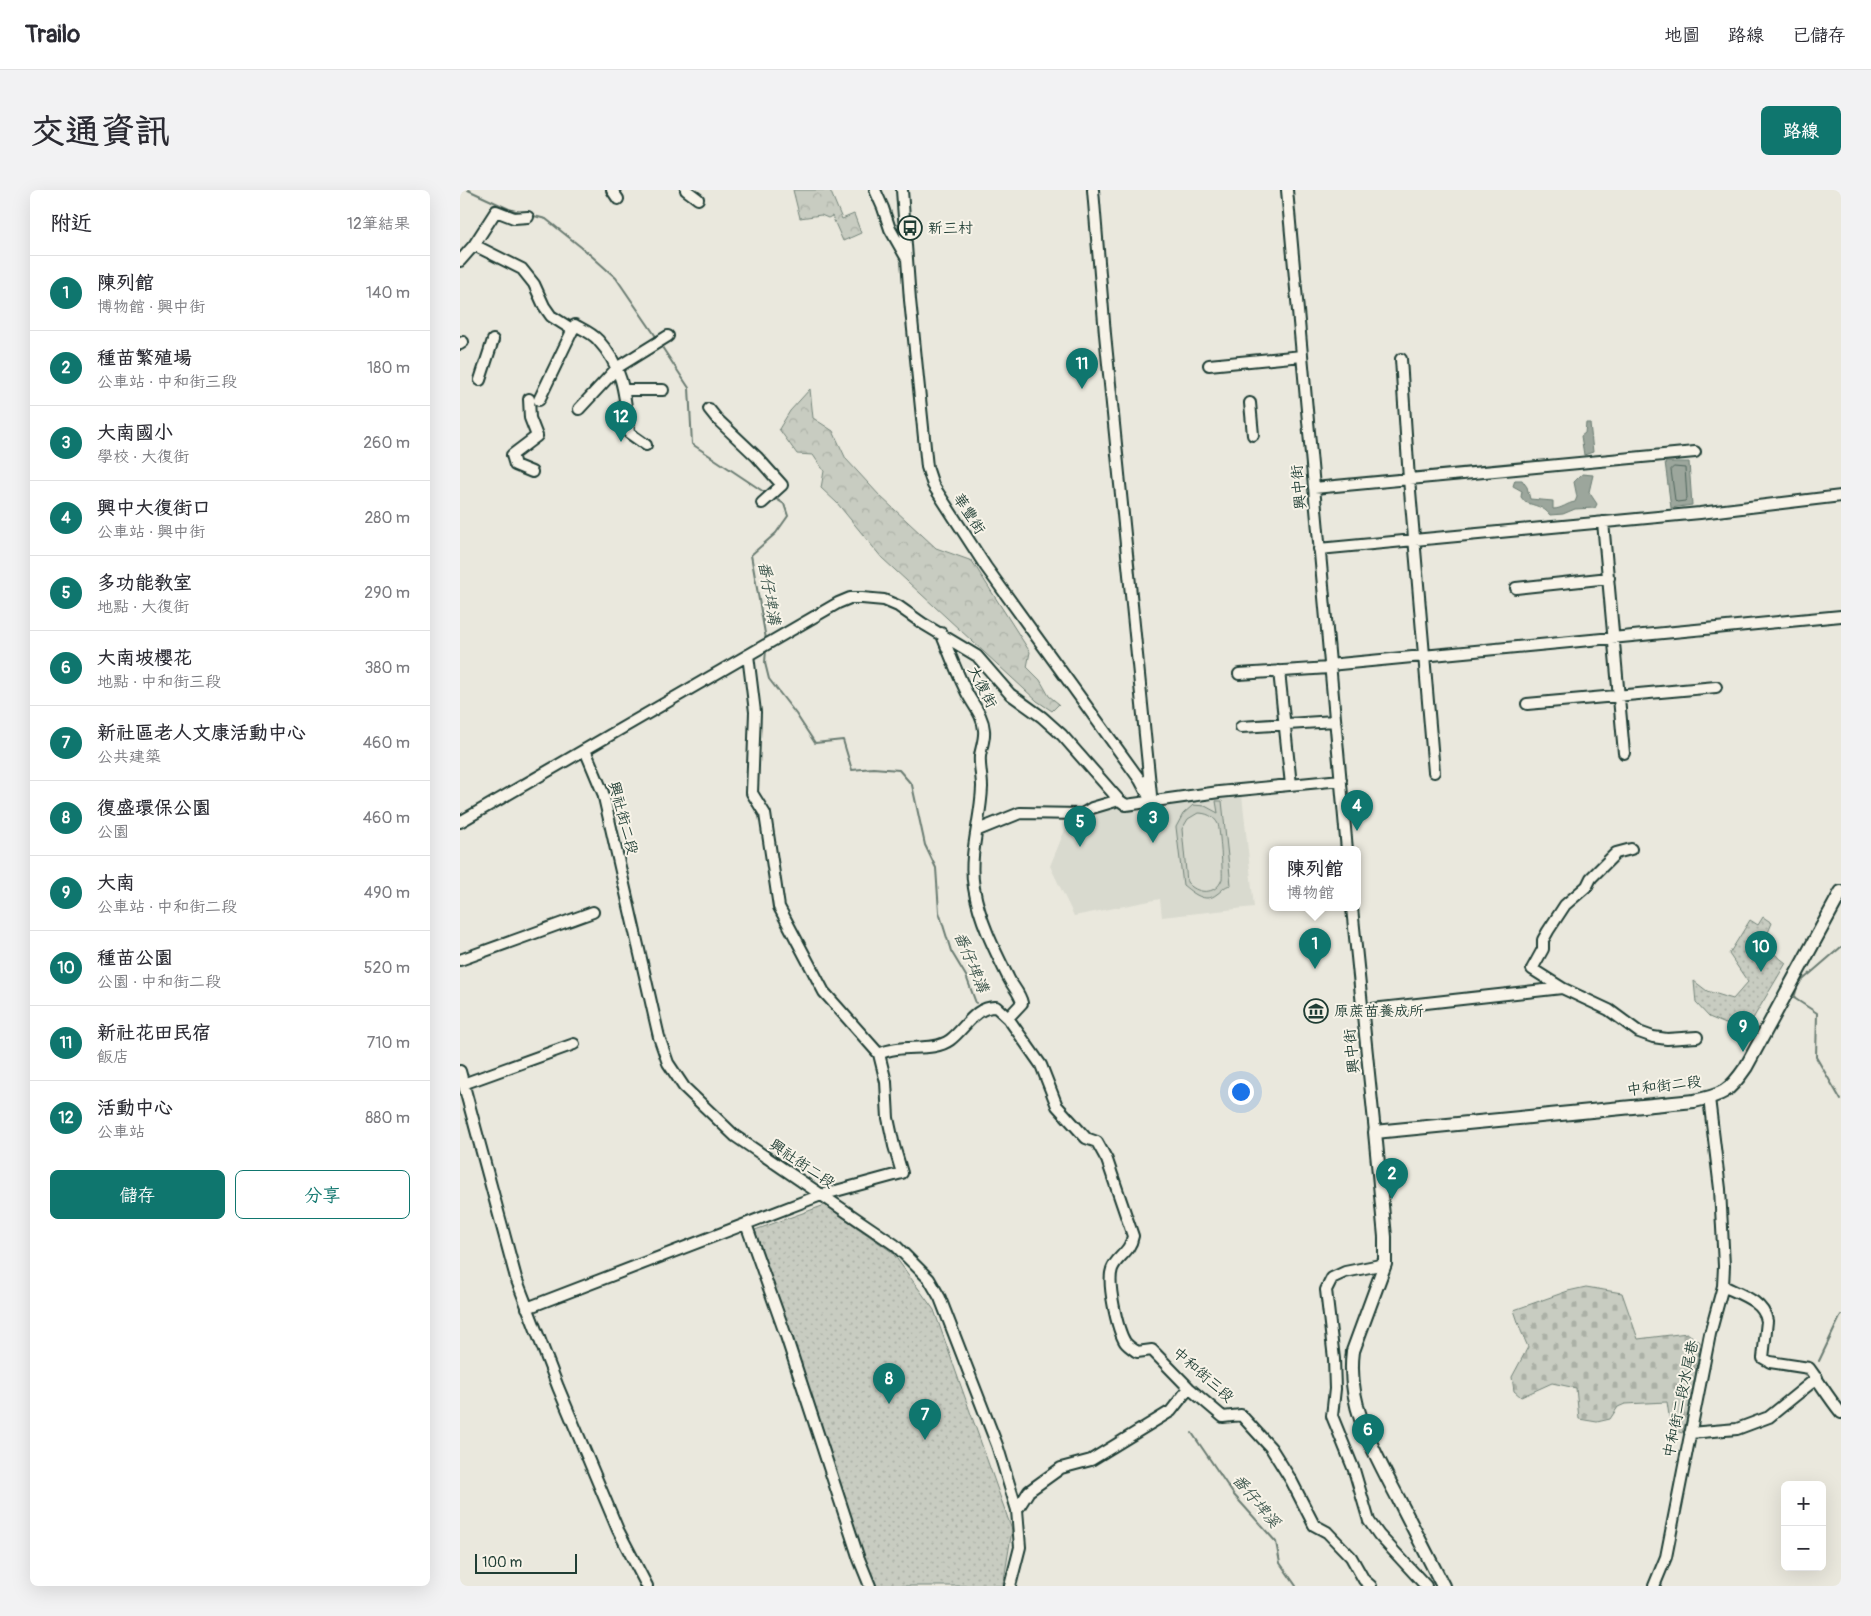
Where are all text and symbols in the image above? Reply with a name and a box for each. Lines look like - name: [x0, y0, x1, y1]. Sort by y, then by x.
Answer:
- text: Trailo: [25, 20, 80, 49]
- text: 地圖: [1664, 24, 1700, 47]
- text: 路線: [1728, 24, 1764, 47]
- text: 已儲存: [1792, 24, 1846, 47]
- button: 路線: [1761, 106, 1841, 155]
- text: 交通資訊: [30, 110, 170, 154]
- text: 附近: [50, 210, 92, 237]
- text: 12筆結果: [347, 214, 410, 234]
- bus stop icon: 新三村: [897, 215, 923, 241]
- place label: 新三村: [928, 219, 973, 238]
- text: 陳列館: [97, 271, 154, 295]
- text: 1: [63, 283, 69, 303]
- text: 140 m: [366, 283, 410, 303]
- text: 博物館 · 興中街: [97, 297, 205, 317]
- text: 種苗繁殖場: [97, 346, 192, 370]
- pin: 11: [1066, 348, 1098, 389]
- text: 2: [62, 358, 70, 378]
- text: 180 m: [367, 358, 410, 378]
- text: 公車站 · 中和街三段: [97, 372, 237, 392]
- pin: 12: [605, 401, 637, 442]
- text: 大南國小: [97, 421, 173, 445]
- text: 3: [62, 433, 70, 453]
- text: 260 m: [363, 433, 410, 453]
- text: 學校 · 大復街: [97, 447, 189, 467]
- street label: 興中街: [1288, 464, 1310, 510]
- street label: 華豐街: [949, 490, 989, 538]
- text: 興中大復街口: [97, 496, 211, 520]
- text: 4: [61, 508, 71, 528]
- text: 280 m: [364, 508, 410, 528]
- text: 公車站 · 興中街: [97, 522, 205, 542]
- water label: 番仔埤溝: [754, 560, 785, 628]
- text: 多功能教室: [97, 571, 192, 595]
- text: 5: [62, 583, 70, 603]
- text: 290 m: [364, 583, 410, 603]
- text: 地點 · 大復街: [97, 597, 189, 617]
- text: 大南坡櫻花: [97, 646, 192, 670]
- text: 6: [61, 658, 71, 678]
- text: 380 m: [364, 658, 410, 678]
- street label: 大復街: [963, 663, 1001, 711]
- text: 地點 · 中和街三段: [97, 672, 221, 692]
- text: 新社區老人文康活動中心: [97, 721, 306, 745]
- text: 7: [62, 733, 70, 753]
- text: 460 m: [363, 733, 410, 753]
- text: 公共建築: [97, 747, 161, 767]
- street label: 興社街二段: [604, 779, 642, 857]
- pin: 4: [1341, 790, 1373, 831]
- text: 復盛環保公園: [97, 796, 211, 820]
- pin: 3: [1137, 802, 1169, 843]
- pin: 5: [1064, 806, 1096, 847]
- text: 8: [62, 808, 70, 828]
- text: 460 m: [363, 808, 410, 828]
- text: 公園: [97, 822, 129, 842]
- popup: [1269, 846, 1361, 911]
- text: 陳列館: [1286, 857, 1344, 881]
- text: 大南: [97, 871, 135, 895]
- text: 9: [62, 883, 70, 903]
- text: 490 m: [364, 883, 410, 903]
- text: 博物館: [1286, 883, 1335, 903]
- text: 公車站 · 中和街二段: [97, 897, 237, 917]
- pin: 1: [1299, 928, 1331, 969]
- water label: 番仔埤溝: [949, 929, 993, 997]
- pin: 10: [1745, 931, 1777, 972]
- text: 種苗公園: [97, 946, 173, 970]
- text: 10: [57, 958, 75, 978]
- text: 520 m: [364, 958, 410, 978]
- text: 公園 · 中和街二段: [97, 972, 221, 992]
- museum icon: 原蔗苗養成所: [1303, 998, 1329, 1024]
- place label: 原蔗苗養成所: [1334, 1002, 1424, 1021]
- pin: 9: [1727, 1011, 1759, 1052]
- text: 新社花田民宿: [97, 1021, 211, 1045]
- street label: 興中街: [1340, 1028, 1364, 1074]
- text: 11: [60, 1033, 72, 1053]
- text: 710 m: [367, 1033, 410, 1053]
- text: 飯店: [97, 1047, 129, 1067]
- street label: 中和街二段: [1626, 1072, 1702, 1100]
- your location: [1228, 1079, 1254, 1105]
- text: 活動中心: [97, 1096, 173, 1120]
- text: 12: [58, 1108, 74, 1128]
- text: 880 m: [365, 1108, 410, 1128]
- text: 公車站: [97, 1122, 145, 1142]
- street label: 興社街二段: [766, 1135, 838, 1193]
- pin: 2: [1376, 1158, 1408, 1199]
- button: 儲存: [50, 1170, 225, 1219]
- button: 分享: [235, 1170, 410, 1219]
- street label: 中和街二段水尾巷: [1659, 1338, 1703, 1460]
- street label: 中和街三段: [1168, 1343, 1238, 1407]
- pin: 8: [873, 1363, 905, 1404]
- pin: 7: [909, 1399, 941, 1440]
- pin: 6: [1352, 1414, 1384, 1455]
- water label: 番仔埤溪: [1228, 1470, 1285, 1533]
- map controls: [1781, 1481, 1826, 1571]
- button: +: [1781, 1481, 1826, 1526]
- button: −: [1781, 1526, 1826, 1571]
- scale bar: [475, 1551, 578, 1574]
- text: 100 m: [482, 1554, 522, 1571]

